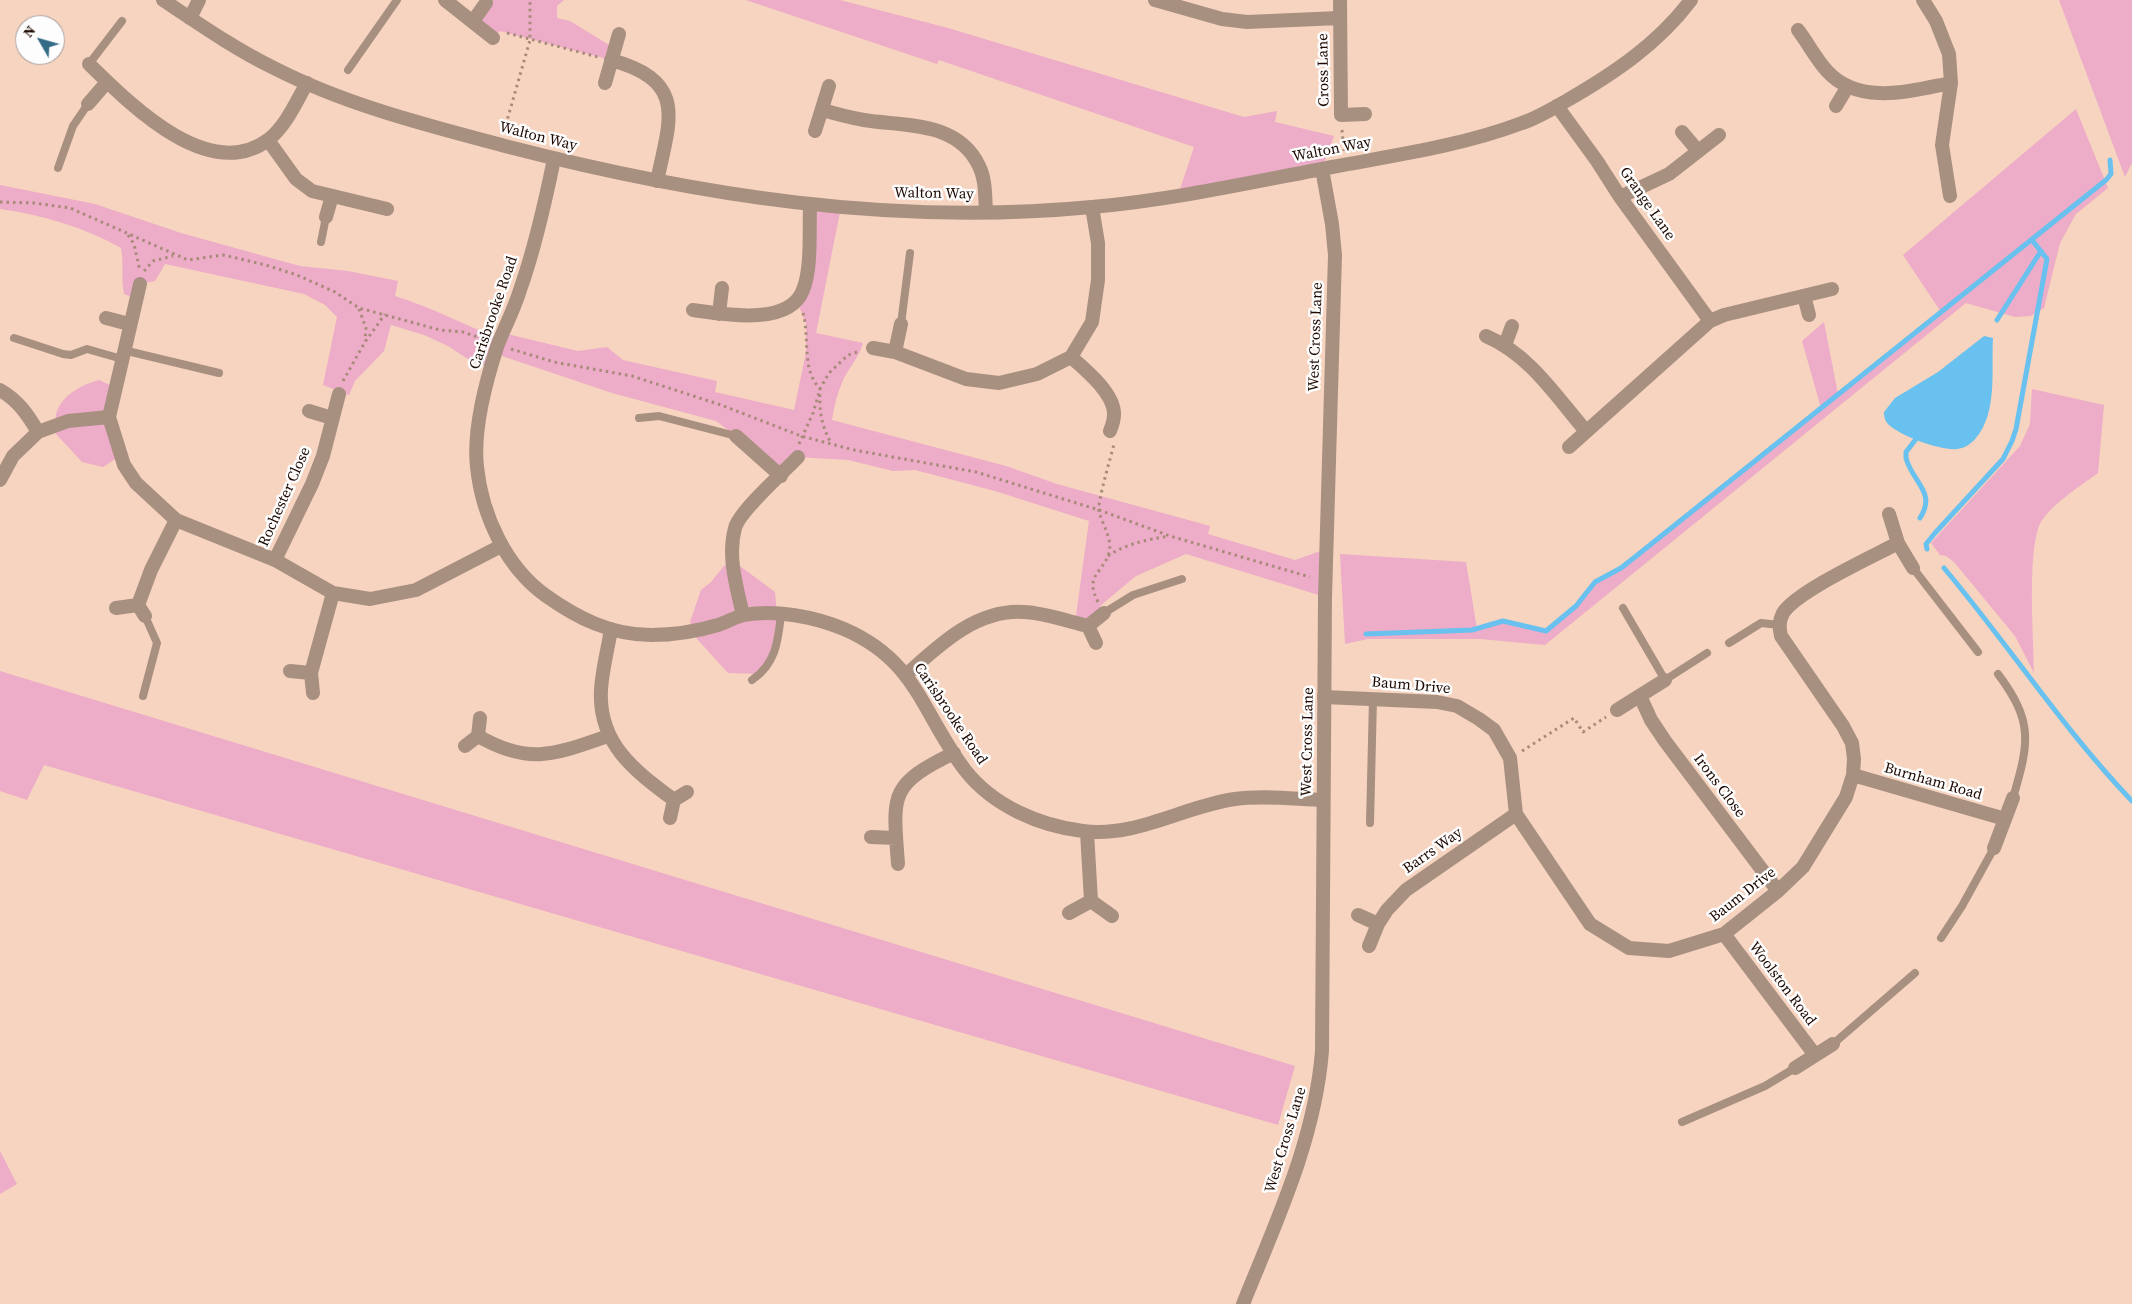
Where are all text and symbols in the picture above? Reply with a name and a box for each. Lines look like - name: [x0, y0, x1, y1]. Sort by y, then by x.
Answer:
- north arrow: [15, 15, 65, 65]
- text: N: [18, 21, 40, 42]
- street label: Cross Lane: [1314, 33, 1334, 107]
- street label: Walton Way: [497, 119, 579, 155]
- street label: Walton Way: [1291, 134, 1373, 166]
- street label: Grange Lane: [1615, 164, 1679, 244]
- street label: Walton Way: [894, 184, 974, 204]
- street label: Carisbrooke Road: [466, 254, 522, 372]
- street label: West Cross Lane: [1305, 282, 1327, 392]
- street label: Rochester Close: [255, 445, 315, 549]
- street label: Carisbrooke Road: [909, 660, 991, 768]
- street label: Baum Drive: [1371, 674, 1451, 698]
- street label: West Cross Lane: [1298, 687, 1318, 797]
- street label: Irons Close: [1689, 750, 1749, 822]
- street label: Burnham Road: [1882, 759, 1984, 805]
- street label: Barrs Way: [1400, 824, 1466, 878]
- street label: Baum Drive: [1706, 864, 1780, 926]
- street label: Woolston Road: [1745, 939, 1819, 1029]
- street label: West Cross Lane: [1261, 1085, 1311, 1195]

